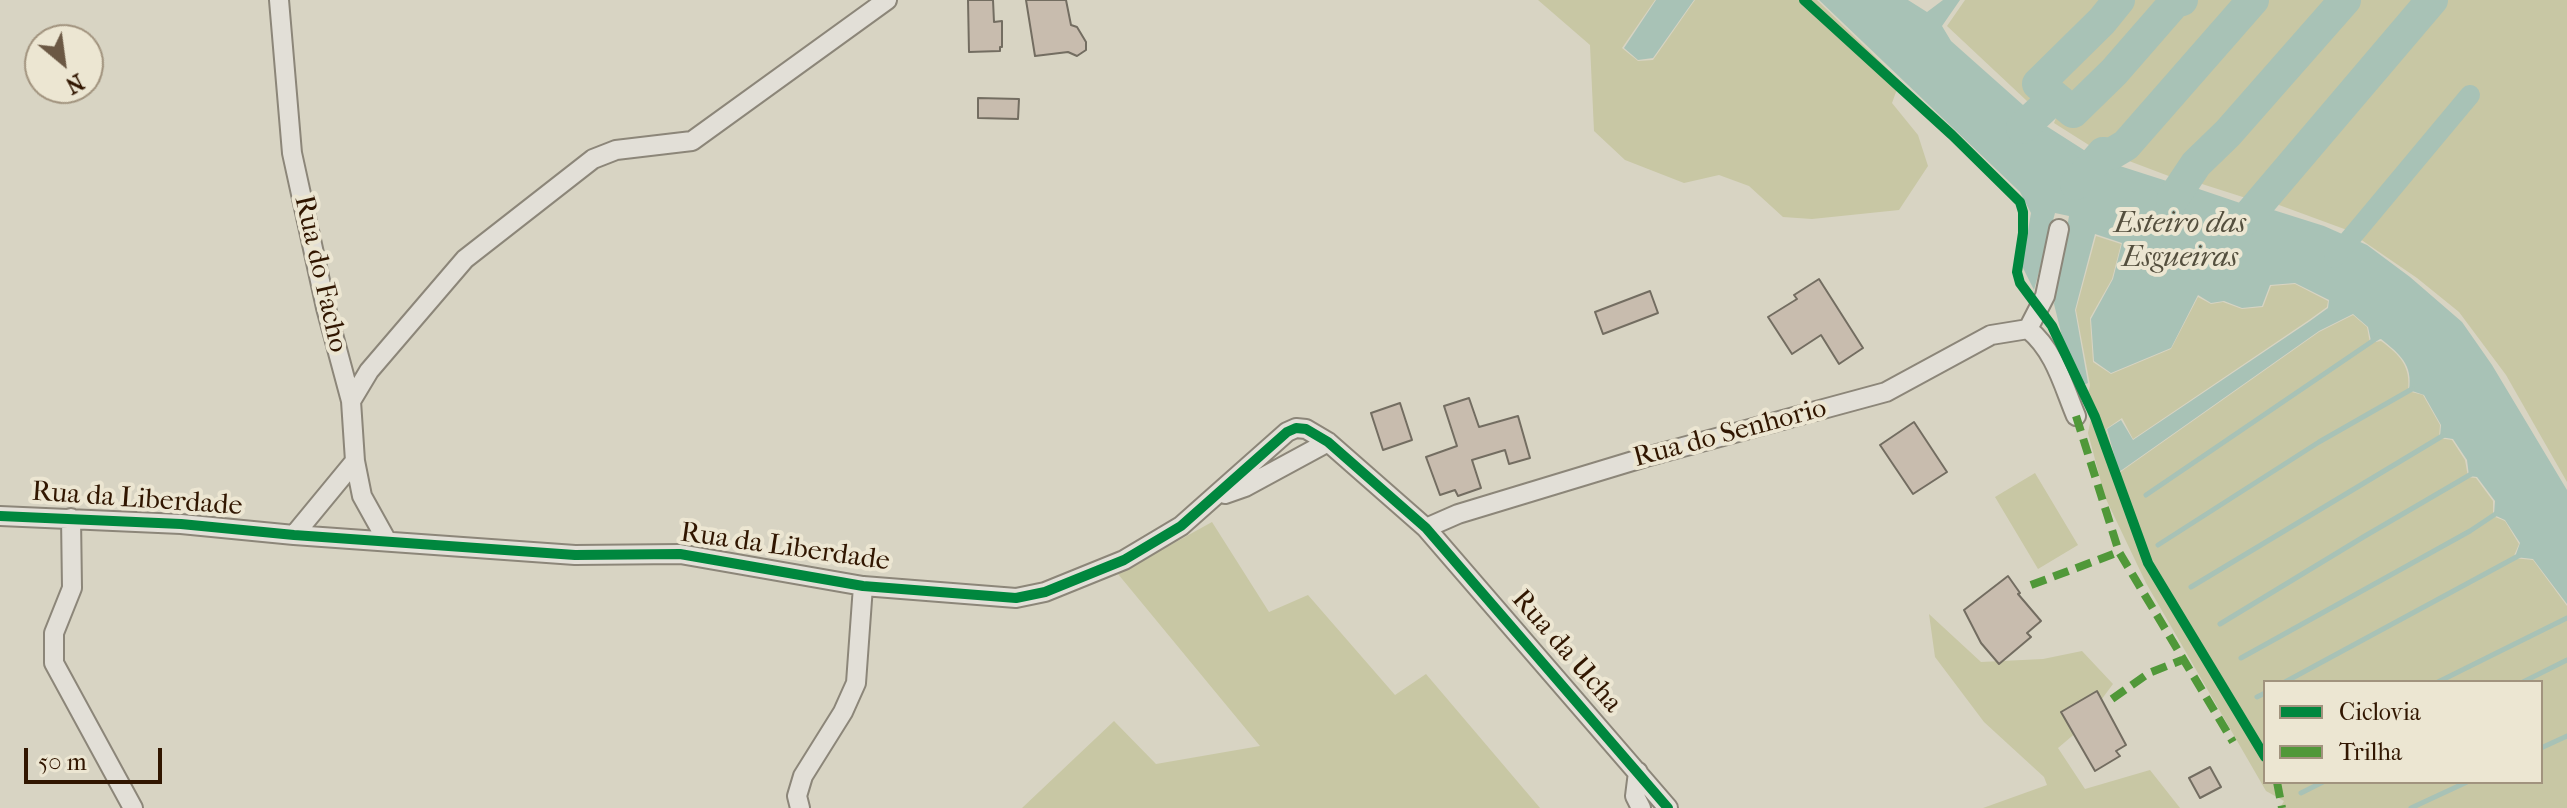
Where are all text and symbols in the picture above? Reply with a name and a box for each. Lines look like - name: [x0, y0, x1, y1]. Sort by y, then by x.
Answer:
- north arrow: [24, 24, 104, 104]
- text: N: [61, 68, 88, 99]
- street label: Rua do Facho: [286, 192, 354, 356]
- water label: Esteiro das Esgueiras: [2114, 207, 2246, 278]
- street label: Rua do Senhorio: [1630, 392, 1830, 476]
- street label: Rua da Liberdade: [31, 476, 243, 524]
- street label: Rua da Liberdade: [678, 517, 892, 579]
- street label: Rua da Ucha: [1504, 584, 1628, 720]
- legend: [2263, 680, 2543, 784]
- text: Ciclovia: [2339, 698, 2421, 726]
- scale bar: [28, 732, 166, 782]
- text: Trilha: [2339, 738, 2402, 766]
- text: 50 m: [38, 748, 87, 776]

